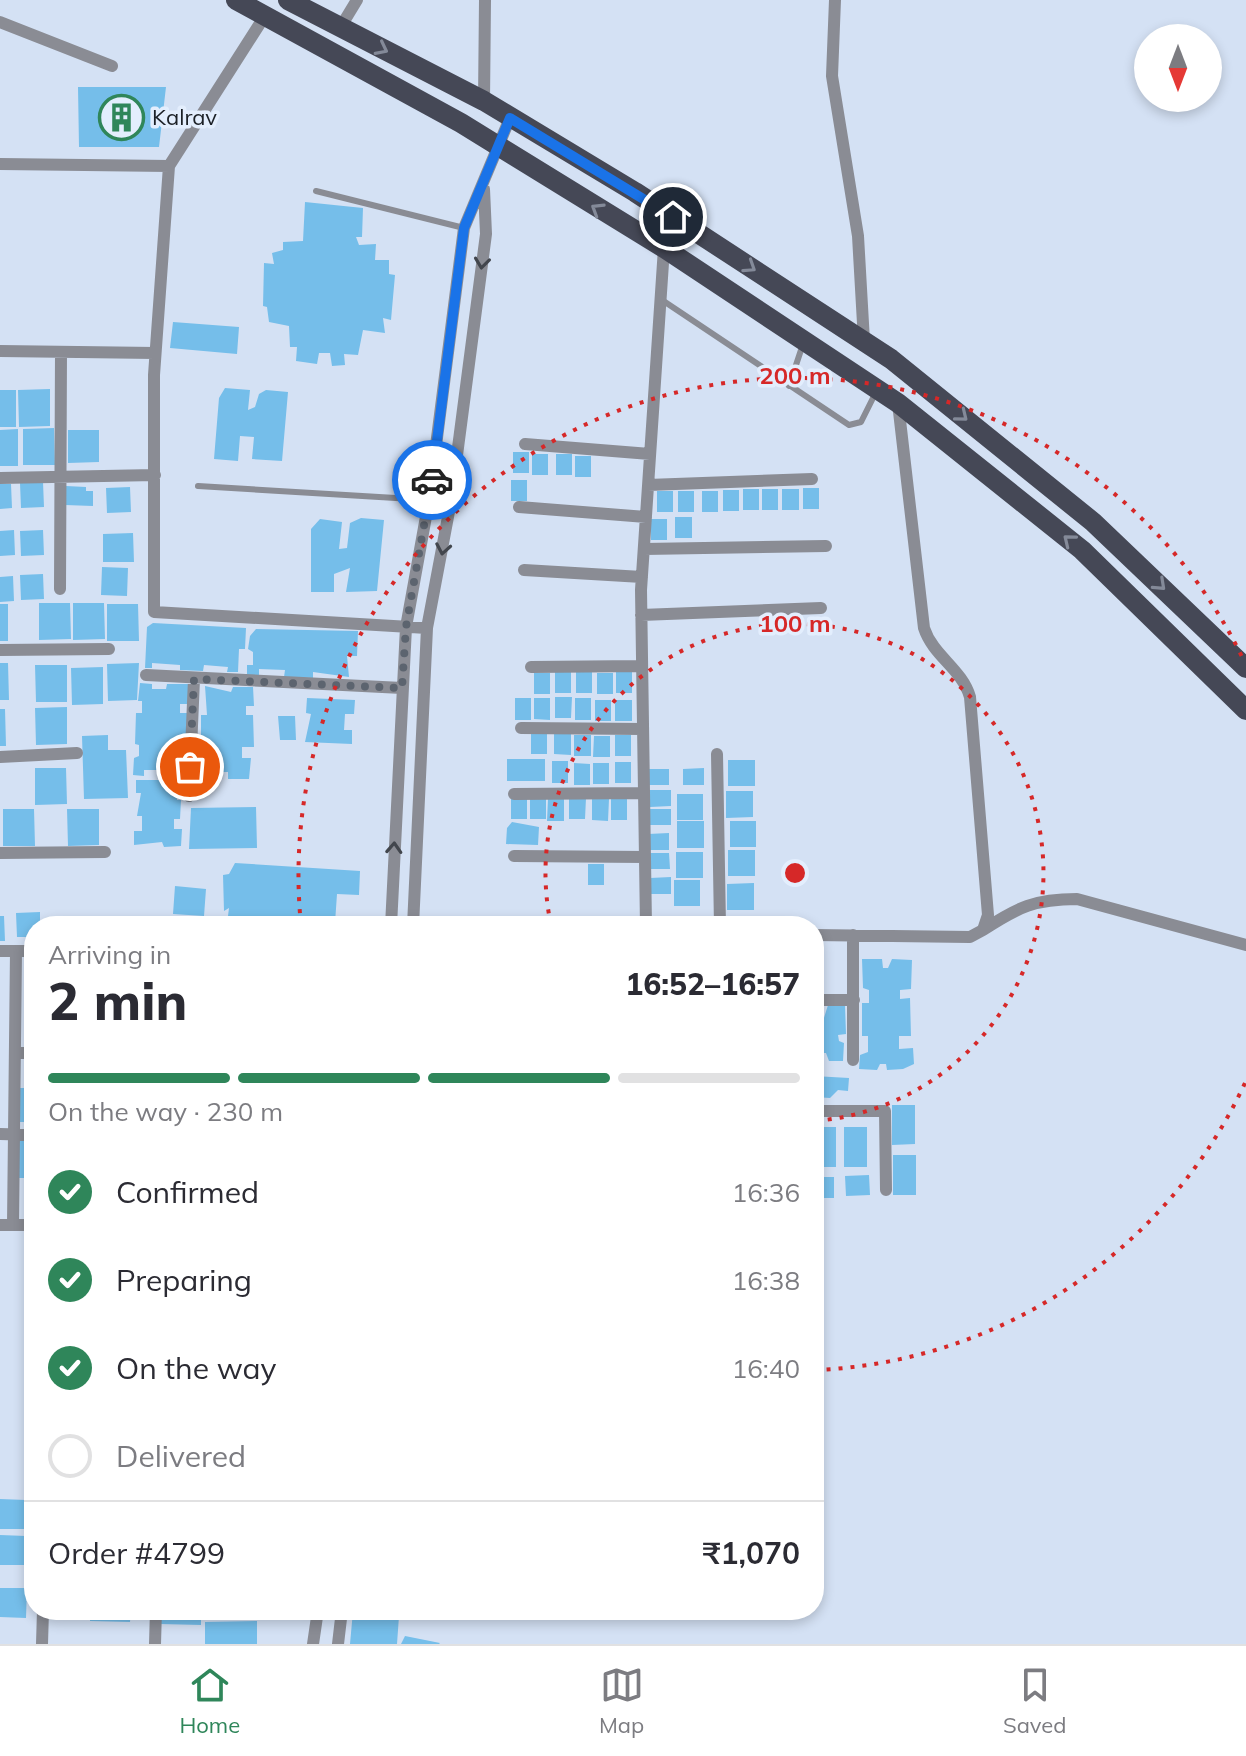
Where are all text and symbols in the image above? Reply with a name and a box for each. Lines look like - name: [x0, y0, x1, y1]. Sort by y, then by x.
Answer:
- north arrow: [1134, 24, 1222, 112]
- map controls: [1134, 24, 1222, 112]
- one-way arrow: [373, 40, 388, 55]
- building icon: Kalrav: [97, 93, 145, 141]
- place label: Kalrav: [152, 103, 217, 131]
- pin: [639, 183, 707, 251]
- icon: home: [651, 195, 695, 239]
- one-way arrow: [592, 203, 606, 218]
- one-way arrow: [474, 257, 491, 270]
- one-way arrow: [741, 257, 755, 272]
- text: 200 m: [759, 360, 831, 390]
- one-way arrow: [953, 406, 968, 421]
- courier: [392, 440, 472, 520]
- icon: car: [410, 458, 454, 502]
- one-way arrow: [1063, 535, 1078, 549]
- one-way arrow: [435, 542, 452, 555]
- one-way arrow: [1151, 576, 1165, 590]
- text: 100 m: [759, 608, 831, 638]
- pin: [156, 733, 224, 801]
- icon: bag: [168, 745, 212, 789]
- one-way arrow: [386, 841, 403, 854]
- centre of rings: [781, 859, 809, 887]
- text: Arriving in: [48, 938, 171, 971]
- text: 16:52–16:57: [625, 965, 800, 1003]
- text: 2 min: [48, 968, 187, 1033]
- text: On the way · 230 m: [48, 1095, 283, 1128]
- icon: check: [48, 1170, 92, 1214]
- text: Confirmed: [116, 1173, 259, 1211]
- text: 16:36: [732, 1176, 800, 1209]
- icon: check: [48, 1258, 92, 1302]
- text: Preparing: [116, 1261, 252, 1299]
- text: 16:38: [732, 1264, 800, 1297]
- icon: check: [48, 1346, 92, 1390]
- text: On the way: [116, 1349, 276, 1387]
- text: 16:40: [732, 1352, 800, 1385]
- text: Delivered: [116, 1437, 246, 1475]
- text: Order #4799: [48, 1534, 225, 1572]
- text: ₹1,070: [703, 1534, 800, 1572]
- tab: Home: [179, 1663, 240, 1739]
- tab: Map: [599, 1663, 644, 1739]
- tab: Saved: [1003, 1663, 1067, 1739]

